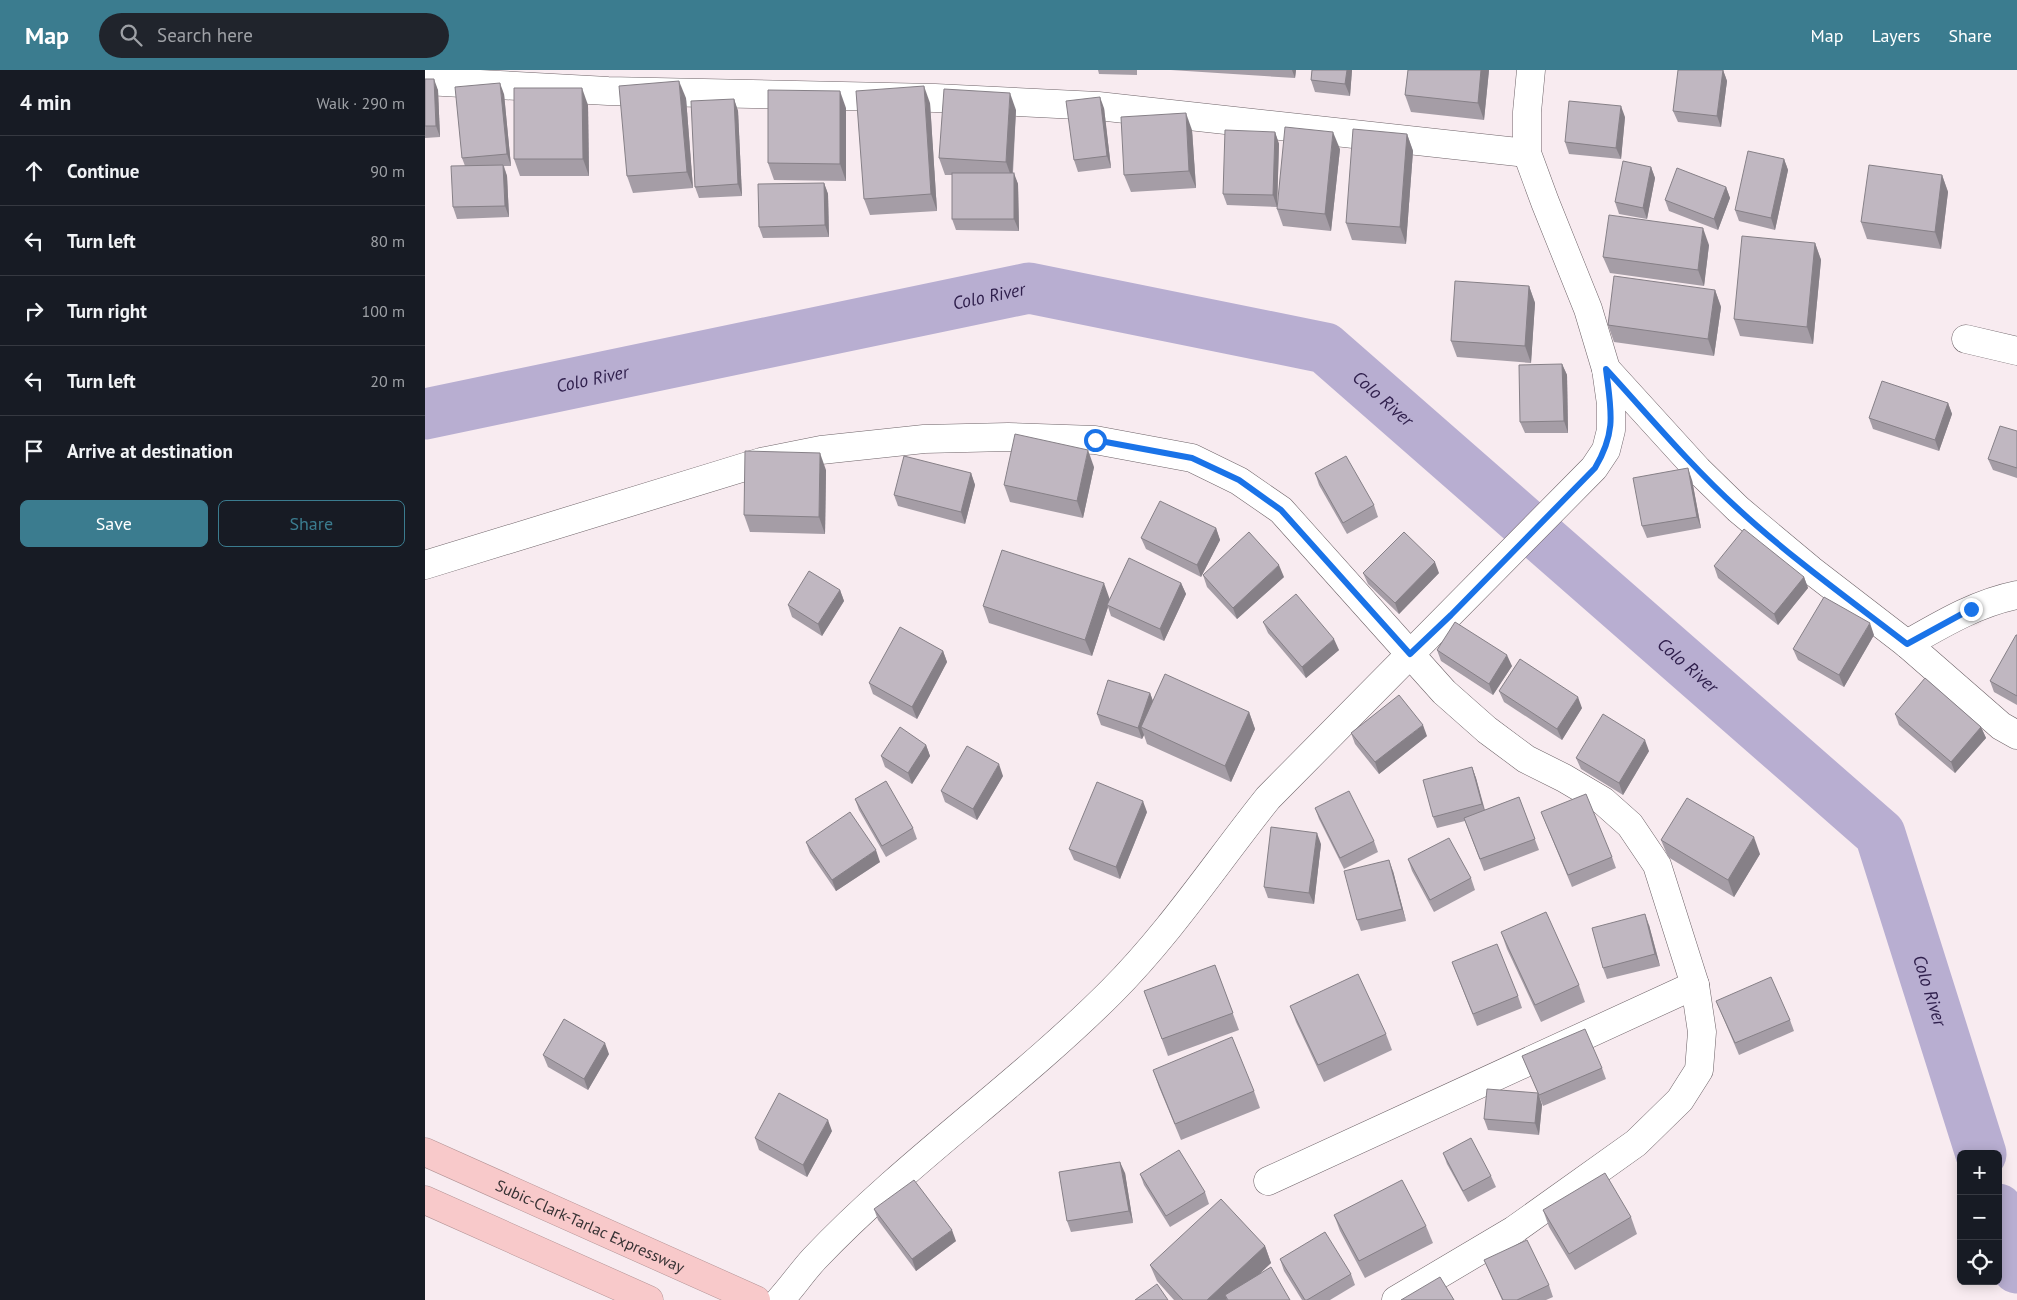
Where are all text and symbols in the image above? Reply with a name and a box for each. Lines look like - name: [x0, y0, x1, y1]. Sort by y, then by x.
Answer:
- search box: [99, 13, 449, 58]
- text: Map: [25, 20, 69, 51]
- icon: search: [117, 21, 145, 49]
- text: Search here: [157, 23, 253, 47]
- text: Map: [1811, 24, 1843, 47]
- text: Layers: [1871, 24, 1920, 47]
- text: Share: [1948, 24, 1992, 47]
- text: 4 min: [20, 89, 71, 116]
- text: Walk · 290 m: [316, 93, 405, 113]
- icon: ahead: [20, 157, 48, 185]
- text: Continue: [67, 159, 139, 183]
- text: 90 m: [370, 161, 405, 181]
- icon: left: [20, 227, 48, 255]
- text: Turn left: [67, 229, 136, 253]
- text: 80 m: [370, 231, 405, 251]
- water label: Colo River: [951, 277, 1028, 315]
- icon: right: [20, 297, 48, 325]
- text: Turn right: [67, 299, 147, 323]
- text: 100 m: [362, 301, 405, 321]
- water label: Colo River: [554, 360, 632, 397]
- water label: Colo River: [1348, 366, 1419, 432]
- icon: left: [20, 367, 48, 395]
- text: Turn left: [67, 369, 136, 393]
- text: 20 m: [370, 371, 405, 391]
- route start: [1084, 429, 1107, 452]
- icon: arrive: [20, 437, 48, 465]
- text: Arrive at destination: [67, 439, 233, 463]
- button: Save: [20, 500, 208, 547]
- button: Share: [218, 500, 405, 547]
- route end: [1960, 598, 1983, 621]
- water label: Colo River: [1653, 632, 1724, 699]
- water label: Colo River: [1908, 952, 1952, 1030]
- map controls: [1957, 1150, 2002, 1285]
- button: +: [1957, 1150, 2002, 1195]
- street label: Subic-Clark-Tarlac Expressway: [493, 1175, 688, 1277]
- button: −: [1957, 1195, 2002, 1240]
- button: locate: [1957, 1240, 2002, 1285]

